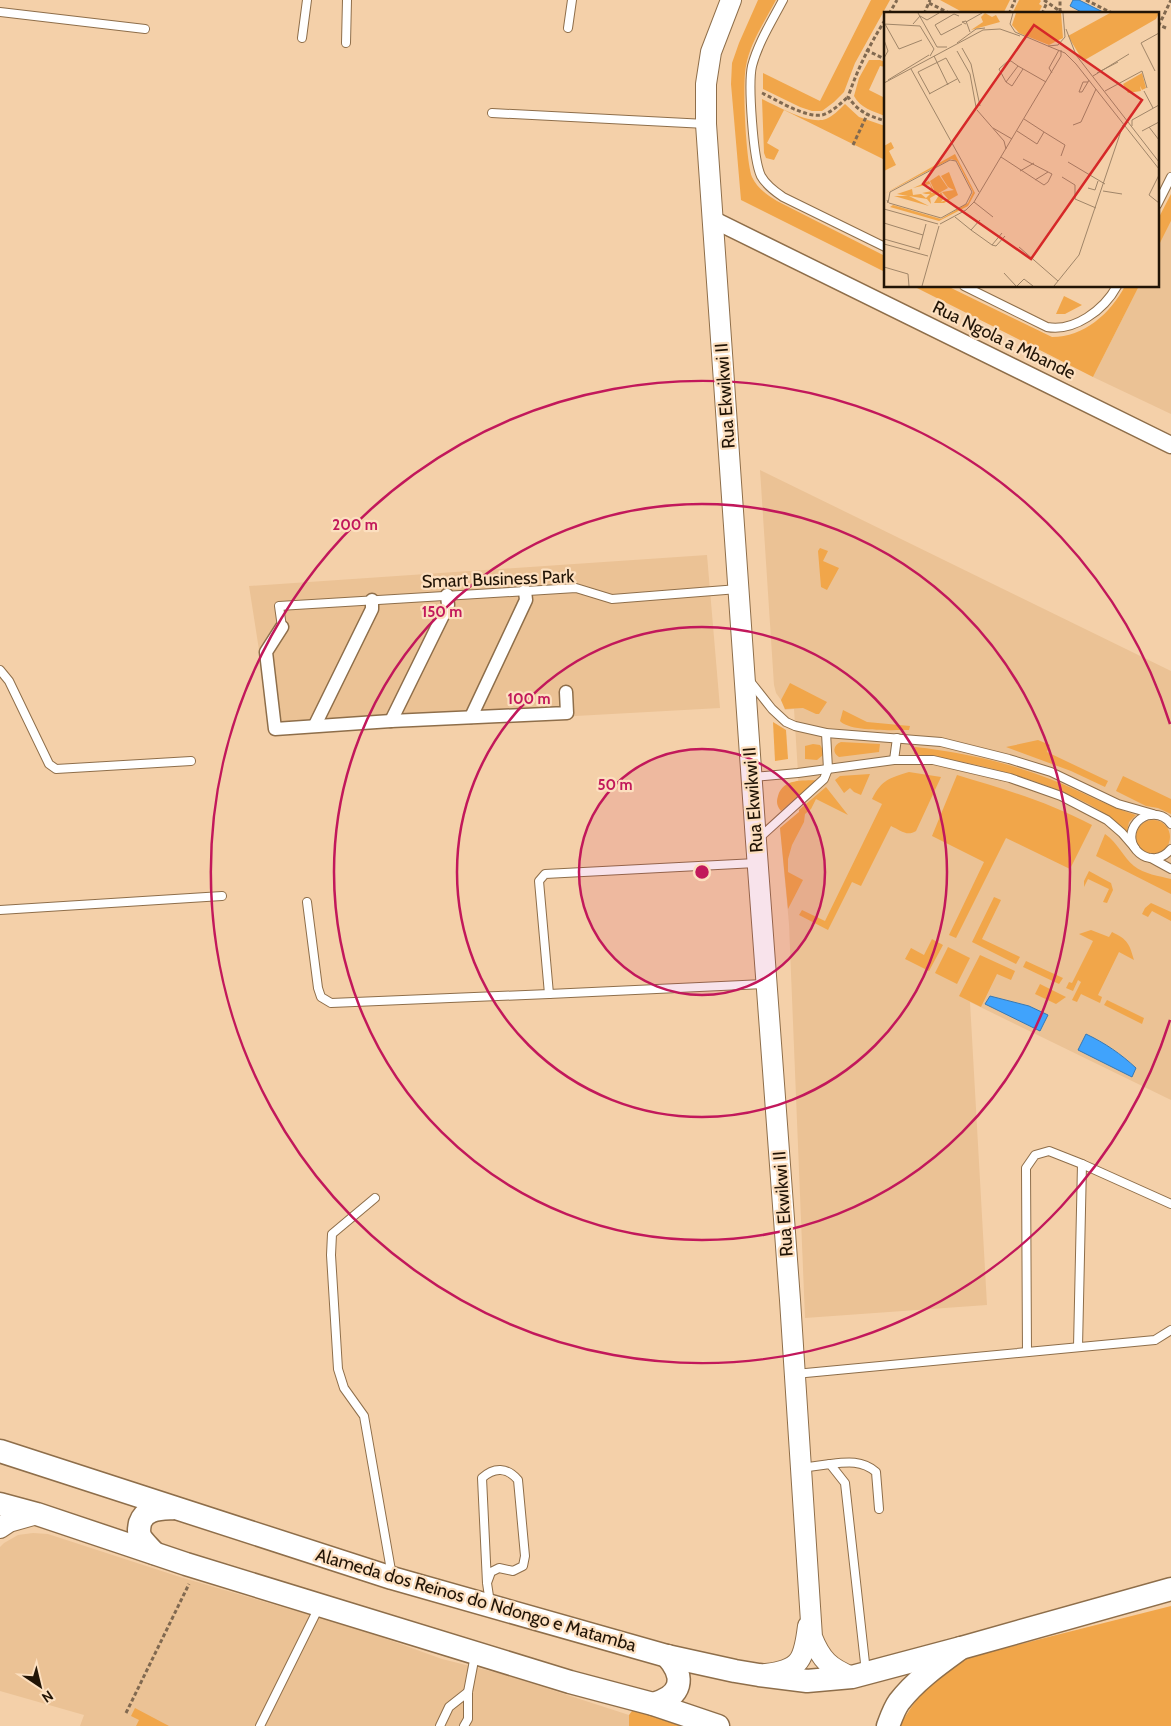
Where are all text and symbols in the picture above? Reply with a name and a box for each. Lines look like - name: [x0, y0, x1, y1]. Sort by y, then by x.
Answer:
- inset map: [884, 12, 1158, 288]
- street label: Rua Ngola a Mbande: [929, 296, 1079, 384]
- street label: Rua Ekwikwi II: [710, 342, 740, 450]
- text: 200 m: [332, 516, 378, 534]
- street label: Smart Business Park: [421, 565, 576, 593]
- text: 150 m: [422, 603, 462, 621]
- text: 100 m: [507, 690, 551, 708]
- street label: Rua Ekwikwi II: [738, 746, 768, 854]
- text: 50 m: [597, 776, 633, 794]
- centre of rings: [693, 863, 711, 881]
- street label: Rua Ekwikwi II: [768, 1150, 798, 1258]
- street label: Alameda dos Reinos do Ndongo e Matamba: [313, 1544, 639, 1656]
- north arrow: [15, 1661, 65, 1711]
- text: N: [38, 1686, 57, 1707]

